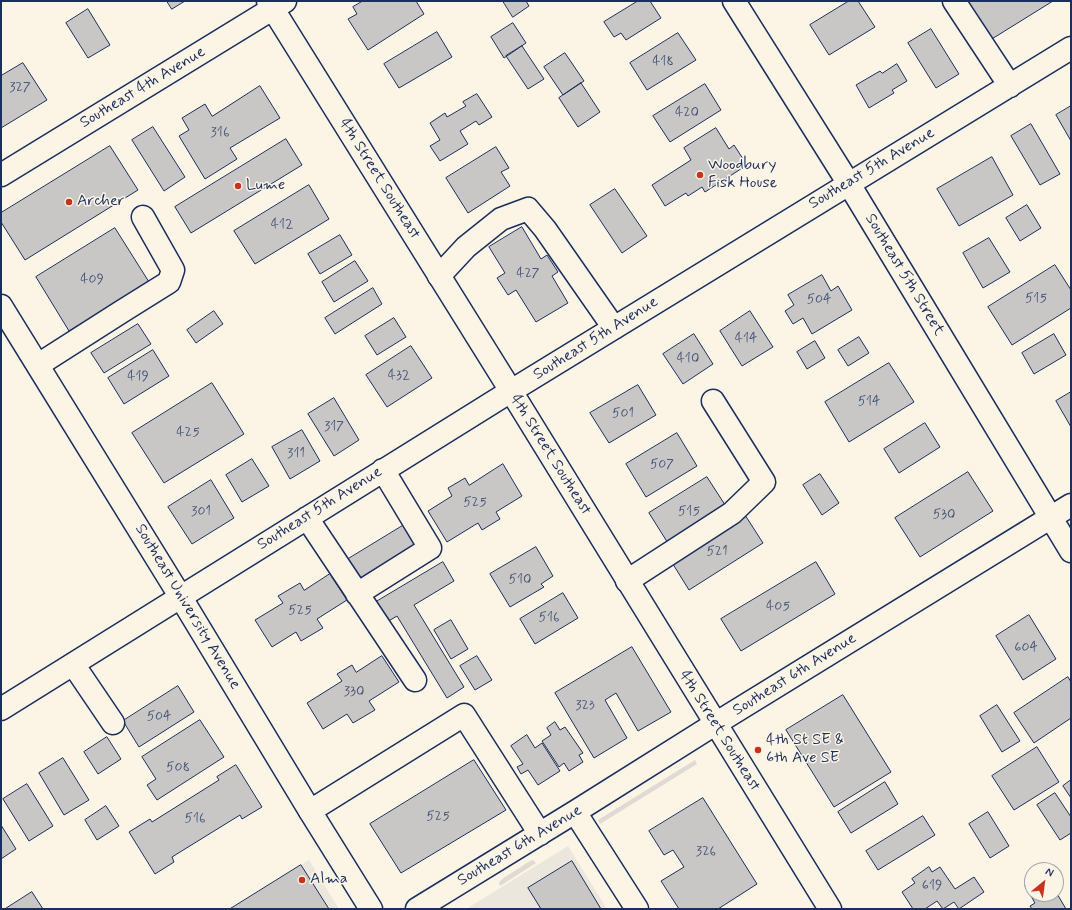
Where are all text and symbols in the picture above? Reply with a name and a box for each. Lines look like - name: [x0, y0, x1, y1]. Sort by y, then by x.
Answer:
- street label: Southeast 4th Avenue: [77, 43, 209, 133]
- house number: 418: [652, 54, 674, 70]
- house number: 327: [9, 80, 31, 96]
- house number: 420: [675, 105, 699, 121]
- street label: 4th Street Southeast: [334, 115, 424, 243]
- street label: Southeast 5th Avenue: [806, 124, 938, 214]
- house number: 316: [211, 125, 229, 141]
- place label: Woodbury Fisk House: [708, 156, 777, 194]
- marker: Woodbury Fisk House: [695, 170, 705, 180]
- place label: Lume: [246, 176, 285, 196]
- marker: Lume: [233, 181, 243, 191]
- place label: Archer: [77, 192, 125, 212]
- marker: Archer: [64, 197, 74, 207]
- street label: Southeast 5th Street: [860, 210, 948, 340]
- house number: 412: [271, 217, 293, 233]
- house number: 427: [516, 266, 540, 282]
- house number: 409: [80, 272, 104, 288]
- house number: 515: [1025, 291, 1047, 307]
- house number: 504: [807, 292, 831, 308]
- street label: Southeast 5th Avenue: [530, 293, 662, 385]
- house number: 414: [735, 331, 757, 347]
- house number: 410: [677, 351, 699, 367]
- house number: 432: [388, 368, 410, 384]
- house number: 419: [127, 369, 149, 385]
- street label: 4th Street Southeast: [505, 391, 595, 519]
- house number: 514: [858, 394, 880, 410]
- house number: 501: [612, 406, 634, 422]
- house number: 317: [324, 419, 344, 435]
- house number: 425: [176, 425, 200, 441]
- house number: 311: [287, 446, 305, 462]
- house number: 507: [650, 457, 674, 473]
- street label: Southeast 5th Avenue: [254, 463, 386, 555]
- house number: 525: [463, 495, 487, 511]
- house number: 301: [191, 504, 211, 520]
- house number: 515: [678, 504, 700, 520]
- house number: 530: [933, 507, 955, 523]
- street label: Southeast University Avenue: [130, 521, 244, 693]
- house number: 521: [706, 544, 728, 560]
- house number: 510: [509, 572, 531, 588]
- house number: 405: [766, 599, 790, 615]
- house number: 525: [288, 603, 312, 619]
- house number: 516: [538, 610, 560, 626]
- street label: Southeast 6th Avenue: [730, 629, 860, 721]
- house number: 604: [1014, 640, 1038, 656]
- street label: 4th Street Southeast: [674, 667, 764, 795]
- house number: 330: [344, 684, 364, 700]
- house number: 323: [575, 698, 595, 714]
- house number: 504: [147, 709, 171, 725]
- place label: 4th St SE & 6th Ave SE: [766, 731, 844, 769]
- marker: 4th St SE & 6th Ave SE: [753, 745, 763, 755]
- house number: 508: [166, 760, 190, 776]
- street label: Southeast 6th Avenue: [454, 801, 586, 891]
- house number: 525: [426, 809, 450, 825]
- house number: 516: [184, 811, 206, 827]
- house number: 326: [696, 844, 716, 860]
- north arrow: [1024, 862, 1064, 902]
- text: N: [1043, 864, 1056, 880]
- place label: Alma: [310, 870, 348, 890]
- marker: Alma: [297, 875, 307, 885]
- house number: 619: [922, 878, 942, 894]

